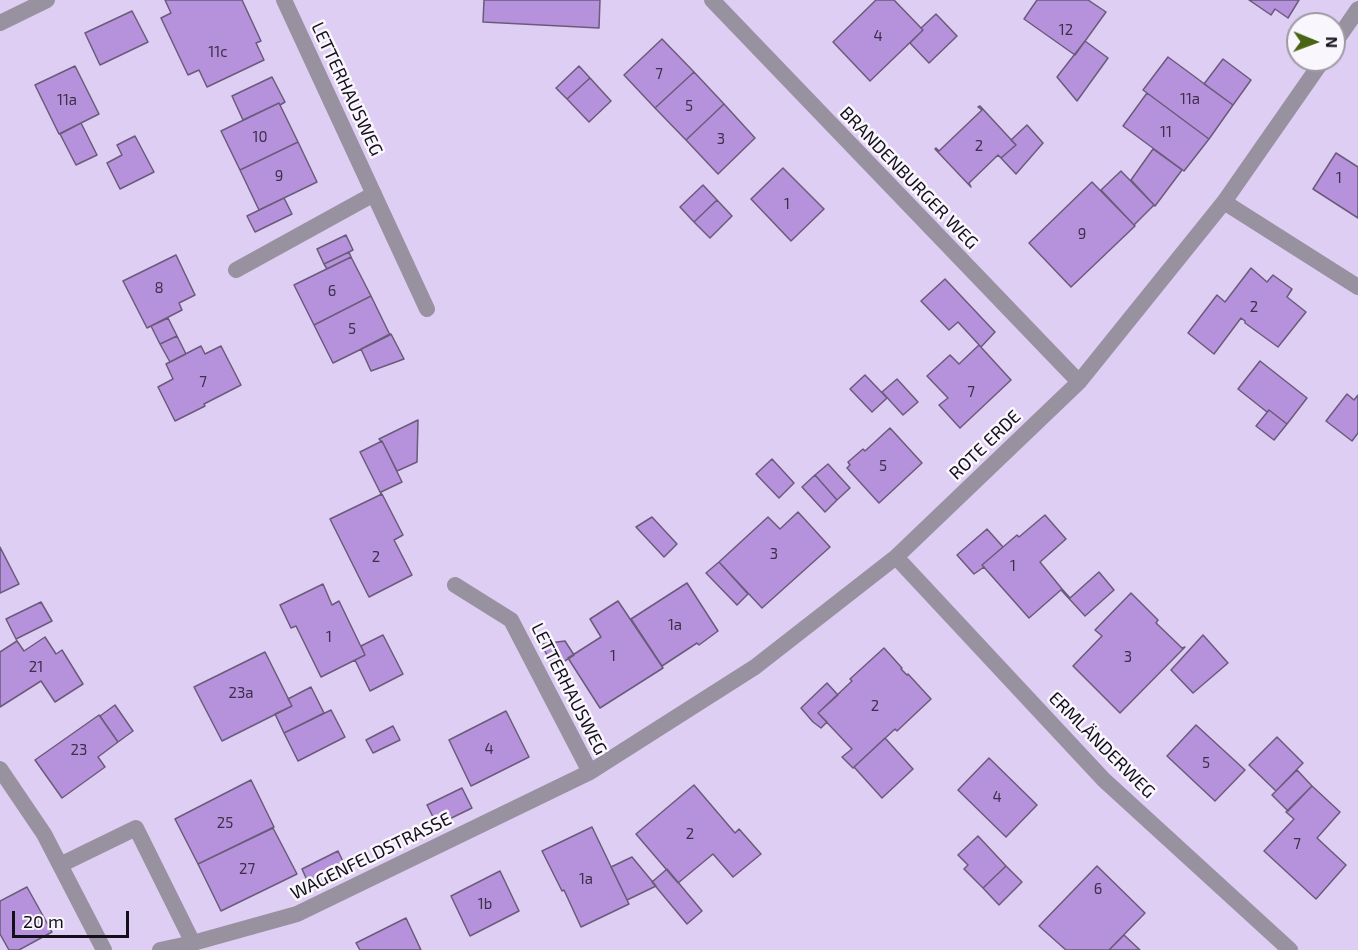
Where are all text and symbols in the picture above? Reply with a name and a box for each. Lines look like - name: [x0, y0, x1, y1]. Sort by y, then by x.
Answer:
- north arrow: [1286, 12, 1346, 72]
- street label: LETTERHAUSWEG: [307, 19, 387, 159]
- house number: 12: [1059, 21, 1073, 39]
- house number: 4: [873, 27, 883, 45]
- text: N: [1323, 36, 1342, 48]
- house number: 11c: [208, 43, 228, 61]
- house number: 7: [655, 65, 663, 83]
- house number: 11a: [1180, 90, 1200, 108]
- house number: 11a: [57, 91, 77, 109]
- house number: 5: [685, 97, 693, 115]
- street label: BRANDENBURGER WEG: [835, 102, 983, 254]
- house number: 11: [1160, 123, 1172, 141]
- house number: 10: [252, 128, 268, 146]
- house number: 3: [717, 130, 725, 148]
- house number: 2: [975, 137, 983, 155]
- house number: 9: [275, 167, 283, 185]
- house number: 1: [1336, 169, 1342, 187]
- house number: 1: [784, 195, 790, 213]
- house number: 9: [1078, 225, 1086, 243]
- house number: 8: [154, 279, 164, 297]
- house number: 6: [328, 282, 336, 300]
- house number: 2: [1250, 298, 1258, 316]
- house number: 5: [348, 320, 356, 338]
- house number: 7: [199, 373, 207, 391]
- house number: 7: [967, 383, 975, 401]
- street label: ROTE ERDE: [945, 406, 1025, 484]
- house number: 5: [879, 457, 887, 475]
- house number: 3: [770, 545, 778, 563]
- house number: 2: [372, 548, 380, 566]
- house number: 1: [1010, 557, 1016, 575]
- house number: 1a: [668, 616, 682, 634]
- street label: LETTERHAUSWEG: [526, 619, 612, 759]
- house number: 1: [326, 628, 332, 646]
- house number: 1: [610, 647, 616, 665]
- house number: 3: [1124, 648, 1132, 666]
- house number: 21: [29, 658, 43, 676]
- house number: 23a: [228, 684, 254, 702]
- street label: ERMLÄNDERWEG: [1044, 687, 1160, 803]
- house number: 2: [871, 697, 879, 715]
- house number: 4: [484, 740, 494, 758]
- house number: 23: [71, 741, 87, 759]
- house number: 5: [1202, 754, 1210, 772]
- house number: 4: [992, 788, 1002, 806]
- street label: WAGENFELDSTRASSE: [287, 808, 455, 904]
- house number: 25: [217, 814, 233, 832]
- house number: 2: [686, 825, 694, 843]
- house number: 7: [1293, 835, 1301, 853]
- house number: 27: [239, 860, 255, 878]
- house number: 1a: [579, 870, 593, 888]
- house number: 6: [1094, 880, 1102, 898]
- house number: 1b: [478, 895, 492, 913]
- scale bar: [15, 899, 132, 937]
- text: 20 m: [23, 910, 64, 932]

